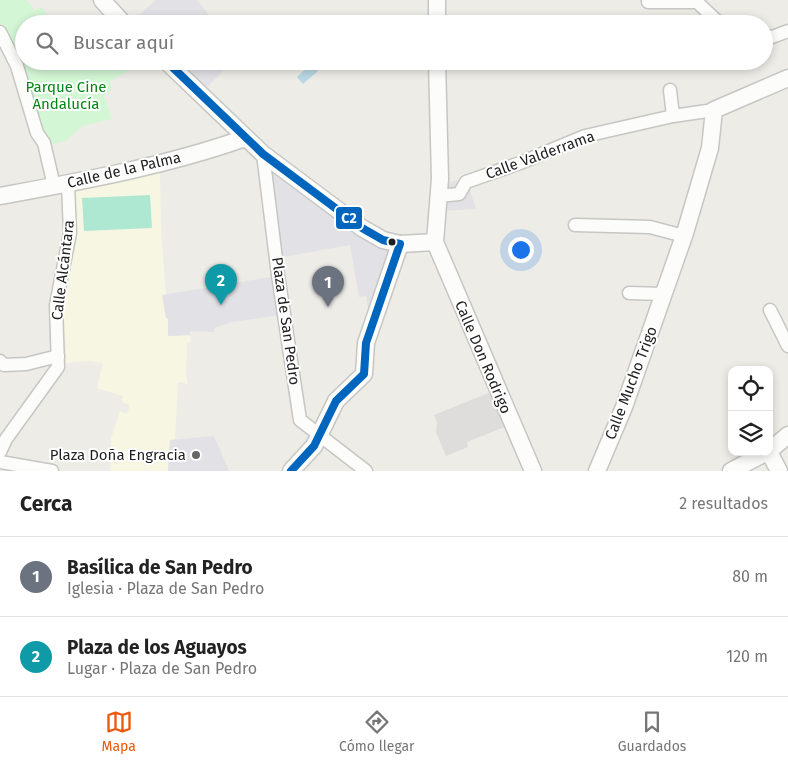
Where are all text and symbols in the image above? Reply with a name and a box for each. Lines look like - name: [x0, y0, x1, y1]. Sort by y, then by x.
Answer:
- search box: [15, 15, 773, 70]
- icon: search: [33, 29, 61, 57]
- text: Buscar aquí: [73, 31, 174, 54]
- park label: Parque Cine Andalucía: [26, 78, 106, 113]
- street label: Calle Valderrama: [483, 127, 597, 183]
- street label: Calle de la Palma: [65, 148, 183, 192]
- line badge: C2: [335, 206, 363, 230]
- text: C2: [341, 210, 357, 227]
- street label: Calle Alcántara: [48, 219, 78, 321]
- unlabelled marker: [387, 237, 397, 247]
- your location: [508, 237, 534, 263]
- street label: Plaza de San Pedro: [268, 256, 304, 386]
- pin: 2: [205, 264, 237, 305]
- pin: 1: [312, 266, 344, 307]
- street label: Calle Don Rodrigo: [451, 298, 515, 416]
- street label: Calle Mucho Trigo: [601, 324, 661, 442]
- map controls: [728, 366, 773, 456]
- button: locate: [728, 366, 773, 411]
- button: layers: [728, 411, 773, 456]
- place label: Plaza Doña Engracia: [50, 446, 186, 464]
- marker: Plaza Doña Engracia: [190, 449, 202, 461]
- text: Cerca: [20, 491, 72, 517]
- text: 2 resultados: [679, 494, 768, 513]
- text: Basílica de San Pedro: [67, 556, 253, 579]
- text: 1: [32, 567, 40, 586]
- text: 80 m: [732, 567, 768, 586]
- text: Iglesia · Plaza de San Pedro: [67, 579, 264, 598]
- text: Plaza de los Aguayos: [67, 636, 247, 659]
- text: 2: [32, 647, 40, 666]
- text: 120 m: [726, 647, 768, 666]
- text: Lugar · Plaza de San Pedro: [67, 659, 257, 678]
- tab: Mapa: [102, 708, 136, 755]
- tab: Cómo llegar: [339, 708, 415, 755]
- tab: Guardados: [618, 708, 686, 755]

